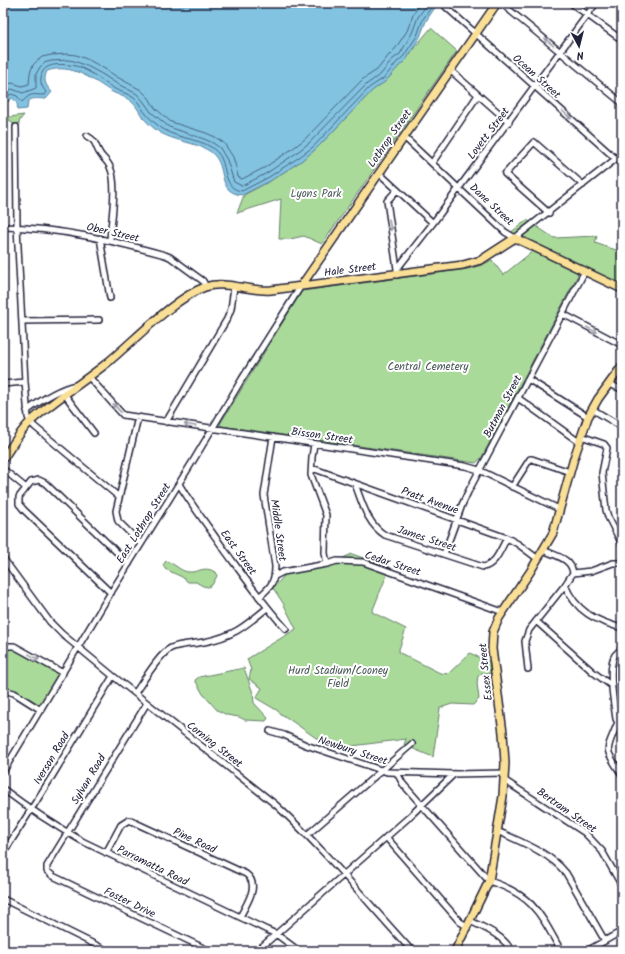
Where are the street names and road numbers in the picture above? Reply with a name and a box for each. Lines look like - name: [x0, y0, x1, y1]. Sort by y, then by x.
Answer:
- street label: Ocean Street: [508, 50, 565, 104]
- street label: Lovett Street: [463, 103, 515, 164]
- street label: Lothrop Street: [363, 105, 417, 171]
- street label: Dane Street: [465, 179, 518, 231]
- street label: Ober Street: [85, 218, 142, 248]
- street label: Hale Street: [323, 258, 378, 282]
- street label: Butman Street: [479, 371, 527, 441]
- street label: Bisson Street: [290, 423, 355, 449]
- street label: East Lothrop Street: [112, 479, 176, 567]
- street label: Pratt Avenue: [398, 482, 461, 520]
- street label: Middle Street: [265, 498, 291, 563]
- street label: James Street: [395, 521, 459, 557]
- street label: East Street: [215, 526, 261, 580]
- street label: Cedar Street: [362, 546, 424, 582]
- street label: Essex Street: [474, 641, 498, 702]
- street label: Corning Street: [182, 717, 247, 773]
- street label: Iverson Road: [29, 728, 75, 788]
- street label: Newbury Street: [316, 731, 390, 771]
- street label: Sylvan Road: [67, 751, 111, 808]
- street label: Bertram Street: [533, 783, 601, 839]
- street label: Pine Road: [170, 823, 220, 859]
- street label: Parramatta Road: [114, 841, 192, 891]
- street label: Foster Drive: [101, 883, 159, 923]

